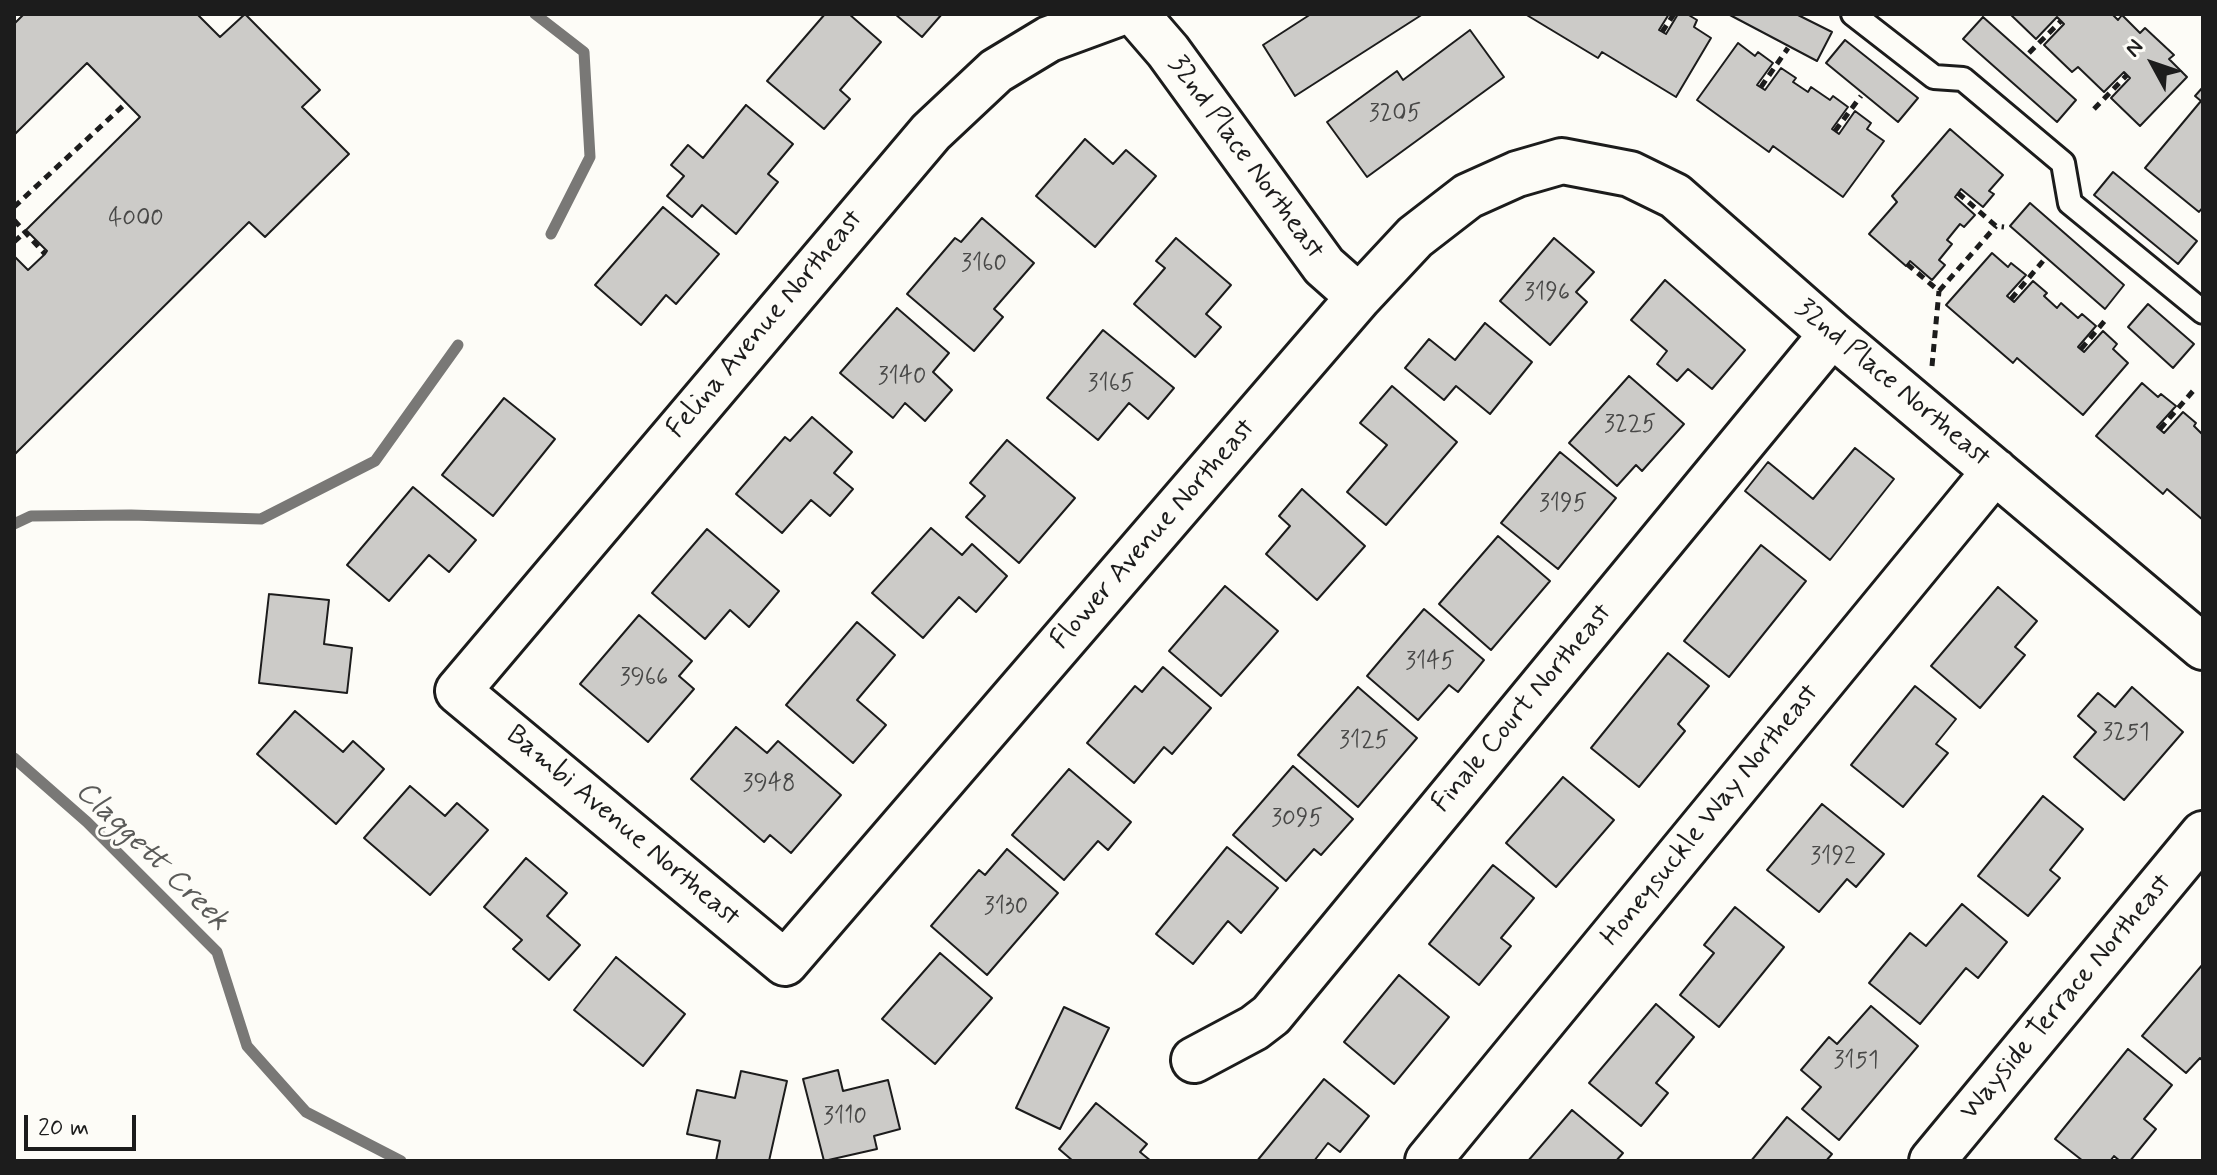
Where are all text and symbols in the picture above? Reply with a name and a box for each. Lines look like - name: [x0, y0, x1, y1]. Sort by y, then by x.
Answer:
- north arrow: [2113, 24, 2193, 104]
- text: N: [2119, 34, 2150, 63]
- street label: 32nd Place Northeast: [1160, 49, 1330, 267]
- house number: 3205: [1369, 101, 1421, 129]
- street label: Felina Avenue Northeast: [661, 204, 871, 446]
- house number: 4000: [108, 206, 164, 234]
- house number: 3160: [961, 251, 1007, 279]
- house number: 3196: [1524, 280, 1570, 308]
- street label: 32nd Place Northeast: [1788, 293, 1996, 475]
- house number: 3140: [878, 364, 926, 392]
- house number: 3165: [1088, 371, 1134, 399]
- house number: 3225: [1604, 412, 1656, 440]
- street label: Flower Avenue Northeast: [1045, 413, 1263, 657]
- house number: 3195: [1539, 491, 1587, 519]
- street label: Finale Court Northeast: [1426, 598, 1620, 820]
- house number: 3145: [1405, 649, 1455, 677]
- house number: 3966: [620, 665, 668, 693]
- street label: Honeysuckle Way Northeast: [1595, 678, 1827, 954]
- street label: Bambi Avenue Northeast: [498, 719, 746, 935]
- house number: 3251: [2102, 720, 2150, 748]
- house number: 3125: [1339, 728, 1389, 756]
- house number: 3948: [743, 771, 795, 799]
- water label: Claggett Creek: [67, 775, 235, 939]
- house number: 3095: [1271, 806, 1323, 834]
- house number: 3192: [1810, 844, 1856, 872]
- street label: Wayside Terrace Northeast: [1954, 868, 2180, 1128]
- house number: 3130: [984, 894, 1028, 922]
- house number: 3151: [1833, 1048, 1879, 1076]
- scale bar: [28, 1099, 140, 1149]
- house number: 3110: [823, 1104, 867, 1132]
- text: 20 m: [38, 1113, 89, 1144]

